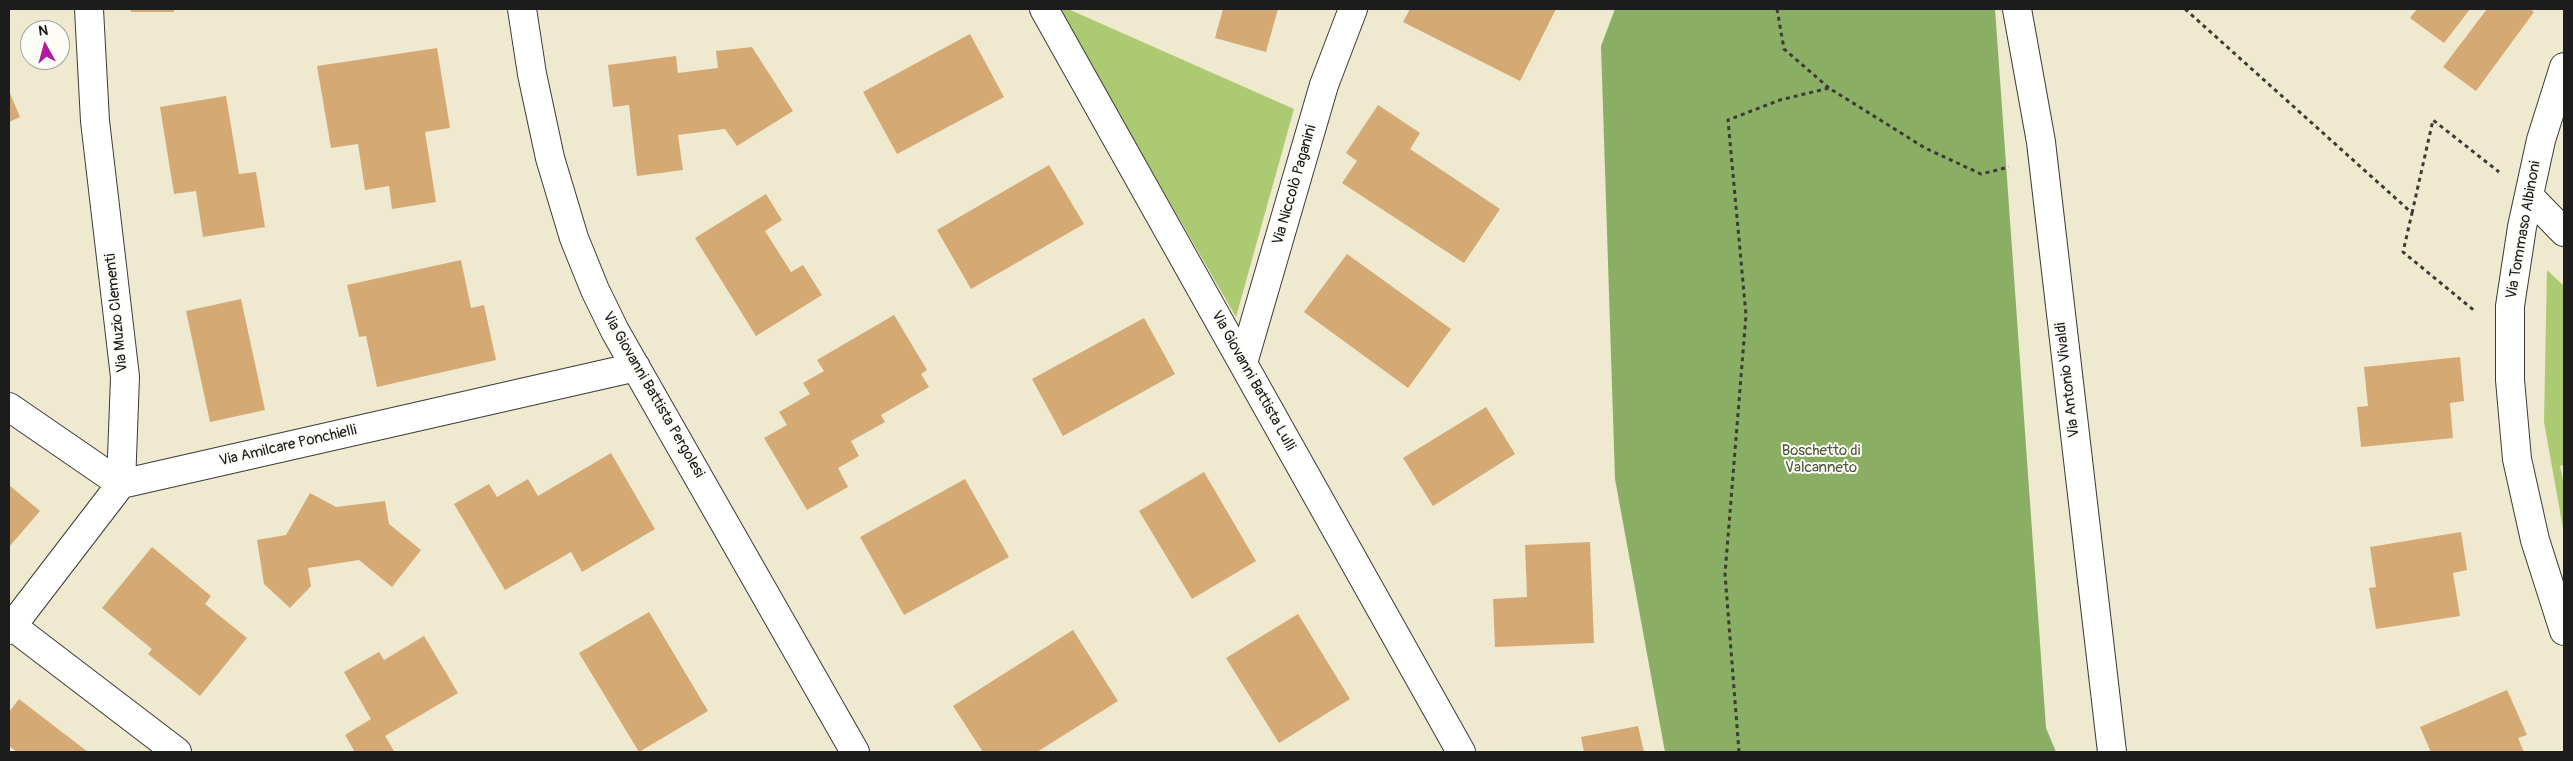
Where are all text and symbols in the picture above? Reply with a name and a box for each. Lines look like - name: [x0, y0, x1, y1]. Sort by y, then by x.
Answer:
- north arrow: [20, 20, 70, 70]
- text: N: [37, 22, 49, 40]
- street label: Via Niccolò Paganini: [1269, 123, 1321, 247]
- street label: Via Tommaso Albinoni: [2503, 160, 2545, 300]
- street label: Via Muzio Clementi: [102, 253, 132, 373]
- street label: Via Giovanni Battista Lulli: [1207, 308, 1299, 454]
- street label: Via Giovanni Battista Pergolesi: [598, 309, 708, 481]
- street label: Via Antonio Vivaldi: [2052, 321, 2084, 439]
- street label: Via Amilcare Ponchielli: [218, 421, 358, 471]
- park label: Boschetto di Valcanneto: [1782, 442, 1860, 477]

